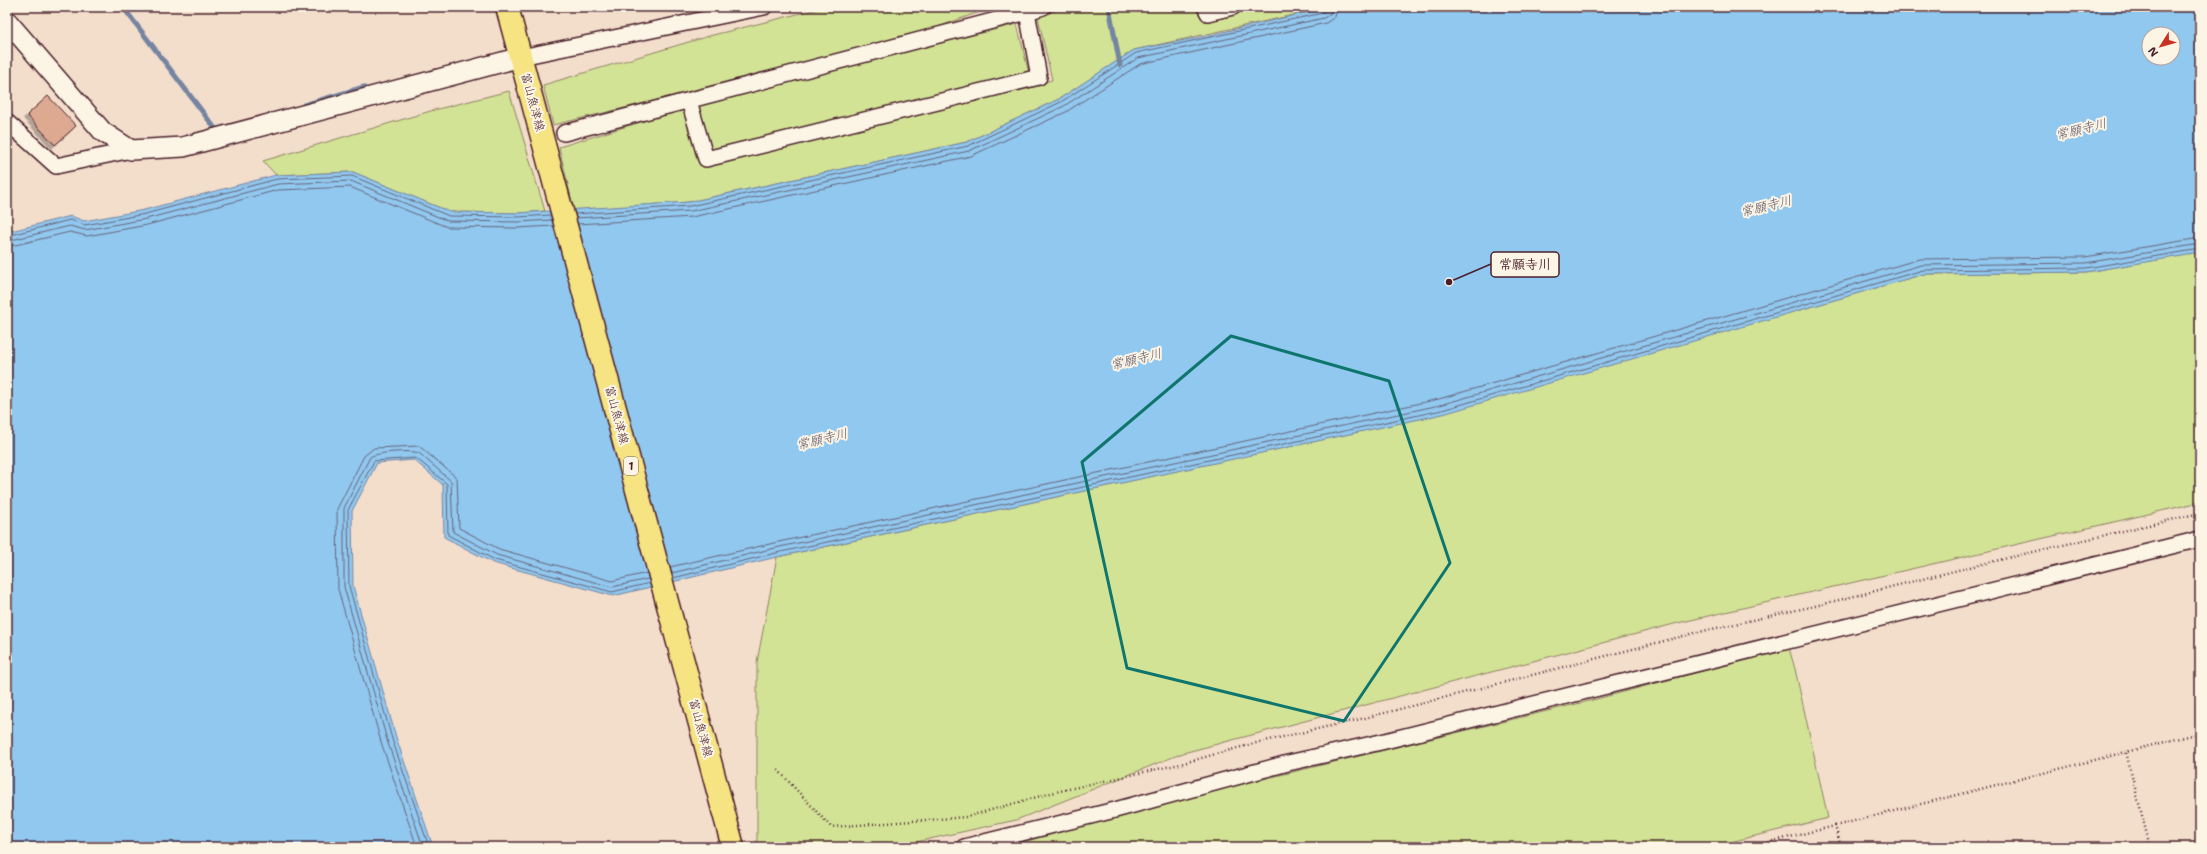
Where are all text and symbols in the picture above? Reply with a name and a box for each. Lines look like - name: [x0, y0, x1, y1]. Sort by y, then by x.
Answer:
- north arrow: [2141, 26, 2181, 66]
- text: N: [2145, 43, 2162, 60]
- street label: 富山魚津線: [518, 71, 548, 133]
- water label: 常願寺川: [2054, 114, 2108, 144]
- water label: 常願寺川: [1739, 191, 1793, 221]
- callout: 常願寺川: [1491, 252, 1559, 277]
- text: 常願寺川: [1499, 256, 1551, 273]
- water label: 常願寺川: [1109, 344, 1163, 374]
- street label: 富山魚津線: [602, 384, 632, 446]
- water label: 常願寺川: [795, 424, 849, 454]
- road number: 1: [624, 457, 638, 475]
- street label: 富山魚津線: [686, 697, 716, 759]

